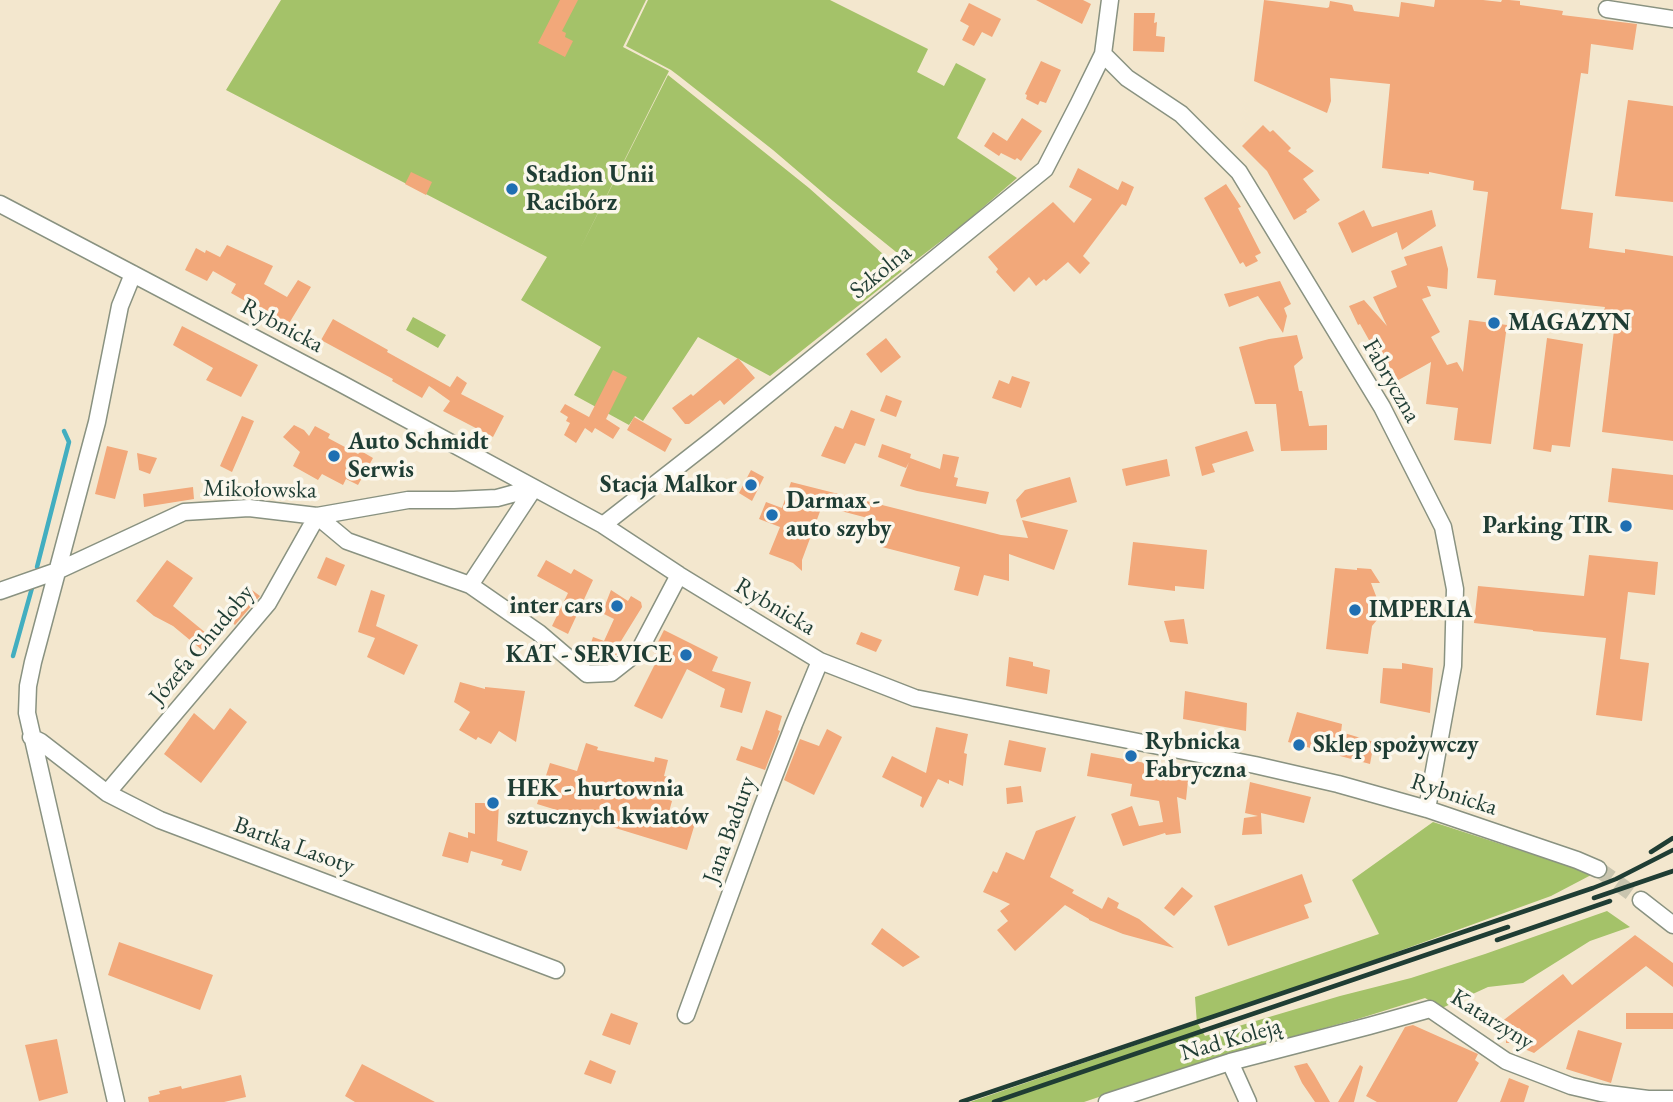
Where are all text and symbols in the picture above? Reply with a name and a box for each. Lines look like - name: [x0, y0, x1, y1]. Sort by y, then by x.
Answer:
- place label: Stadion Unii Racibórz: [526, 161, 654, 217]
- marker: Stadion Unii Racibórz: [504, 181, 520, 197]
- street label: Szkolna: [844, 238, 918, 306]
- street label: Rybnicka: [236, 292, 328, 360]
- place label: MAGAZYN: [1508, 309, 1631, 337]
- marker: MAGAZYN: [1486, 315, 1502, 331]
- street label: Fabryczna: [1356, 334, 1426, 428]
- place label: Auto Schmidt Serwis: [348, 428, 489, 484]
- marker: Auto Schmidt Serwis: [326, 448, 342, 464]
- place label: Stacja Malkor: [600, 471, 737, 499]
- street label: Mikołowska: [203, 475, 317, 505]
- marker: Stacja Malkor: [743, 477, 759, 493]
- place label: Darmax - auto szyby: [786, 487, 891, 543]
- marker: Darmax - auto szyby: [764, 507, 780, 523]
- place label: Parking TIR: [1482, 512, 1612, 540]
- marker: Parking TIR: [1618, 518, 1634, 534]
- street label: Rybnicka: [729, 572, 821, 642]
- street label: Józefa Chudoby: [143, 579, 261, 711]
- place label: inter cars: [510, 592, 603, 620]
- place label: IMPERIA: [1369, 596, 1472, 624]
- marker: inter cars: [609, 598, 625, 614]
- marker: IMPERIA: [1347, 602, 1363, 618]
- place label: KAT - SERVICE: [505, 641, 672, 669]
- marker: KAT - SERVICE: [678, 647, 694, 663]
- place label: Rybnicka Fabryczna: [1145, 728, 1247, 784]
- place label: Sklep spożywczy: [1313, 731, 1479, 759]
- marker: Sklep spożywczy: [1291, 737, 1307, 753]
- marker: Rybnicka Fabryczna: [1123, 748, 1139, 764]
- street label: Rybnicka: [1407, 768, 1501, 822]
- street label: Jana Badury: [697, 773, 763, 887]
- place label: HEK - hurtownia sztucznych kwiatów: [507, 775, 709, 831]
- marker: HEK - hurtownia sztucznych kwiatów: [485, 795, 501, 811]
- street label: Bartka Lasoty: [230, 811, 358, 881]
- street label: Katarzyny: [1445, 983, 1539, 1057]
- street label: Nad Koleją: [1177, 1012, 1285, 1068]

